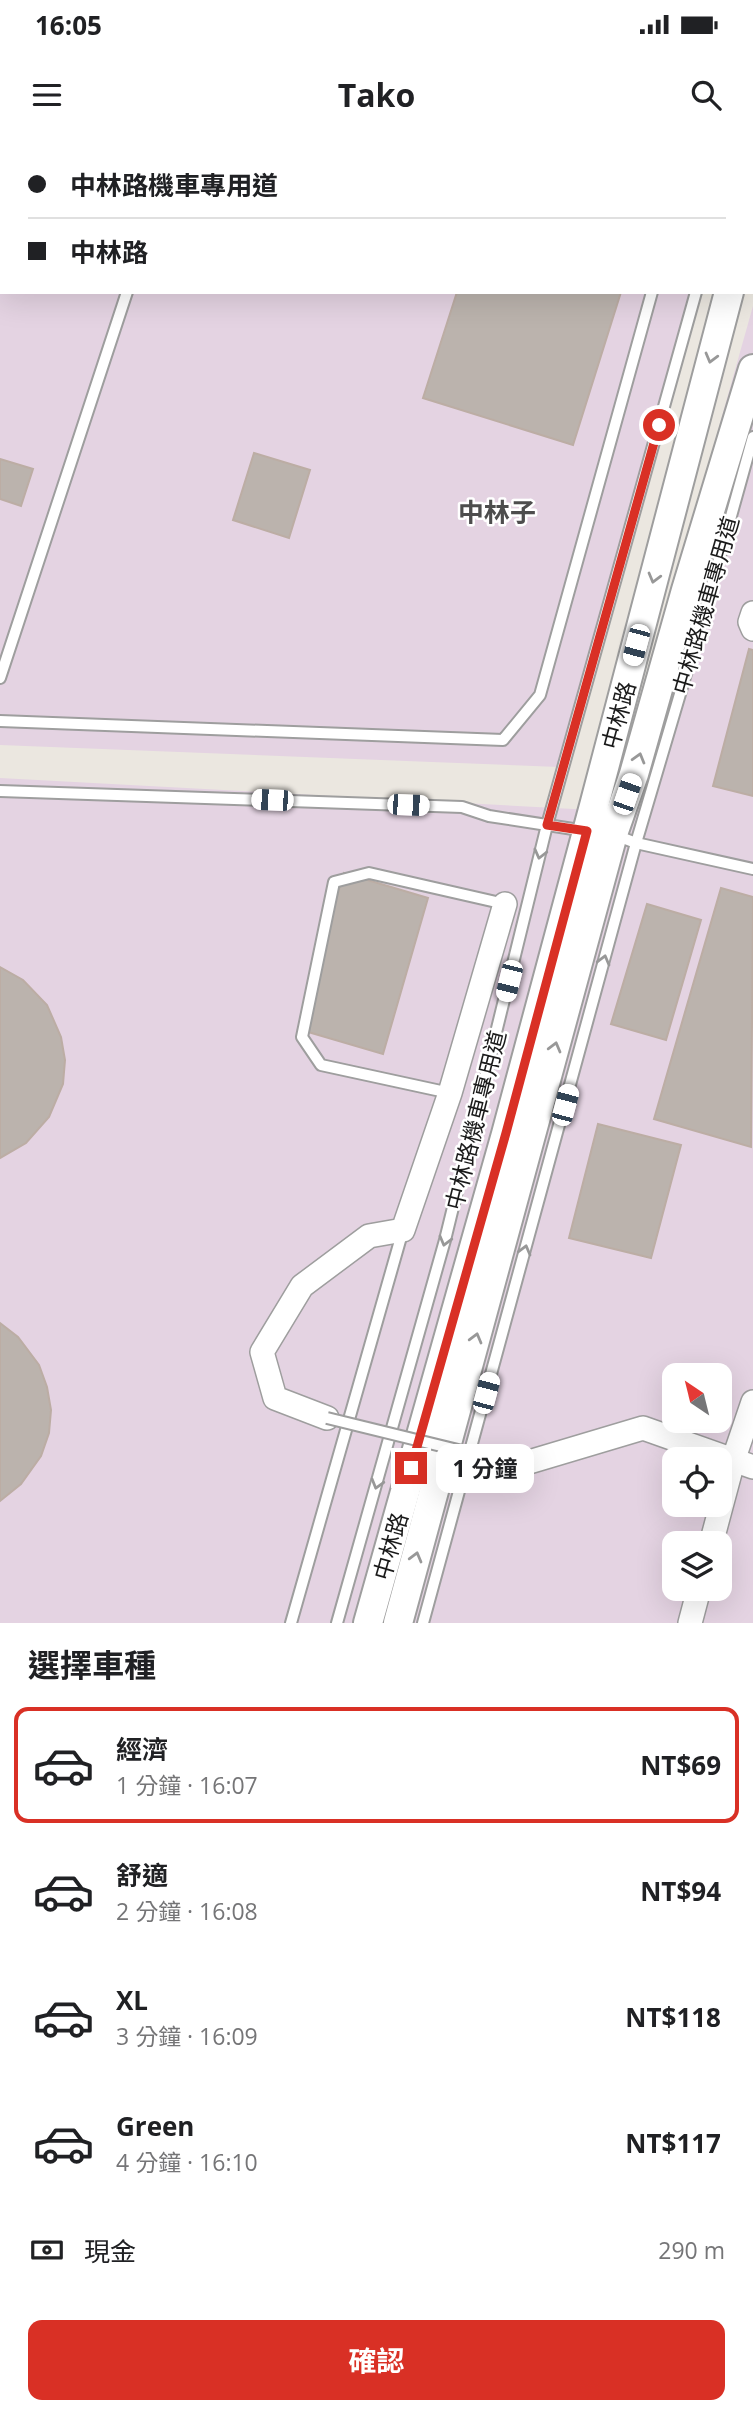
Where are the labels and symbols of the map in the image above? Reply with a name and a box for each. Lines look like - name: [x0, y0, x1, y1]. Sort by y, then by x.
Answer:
- one-way arrow: [705, 352, 719, 364]
- route start: [643, 409, 675, 441]
- district label: 中林子: [458, 494, 536, 530]
- street label: 中林路機車專用道: [664, 512, 746, 698]
- one-way arrow: [648, 572, 662, 584]
- car: [621, 622, 652, 668]
- street label: 中林路: [594, 678, 642, 752]
- one-way arrow: [630, 752, 645, 764]
- car: [611, 771, 644, 817]
- car: [251, 789, 294, 811]
- car: [387, 794, 430, 816]
- one-way arrow: [534, 848, 548, 860]
- one-way arrow: [596, 954, 610, 966]
- car: [494, 958, 525, 1004]
- street label: 中林路機車專用道: [437, 1027, 513, 1213]
- one-way arrow: [547, 1041, 562, 1053]
- car: [550, 1082, 581, 1128]
- one-way arrow: [439, 1235, 453, 1247]
- one-way arrow: [517, 1244, 531, 1256]
- one-way arrow: [468, 1332, 483, 1344]
- north arrow: [662, 1363, 732, 1433]
- car: [471, 1370, 502, 1416]
- callout: 1 分鐘: [436, 1444, 534, 1492]
- route end: [395, 1452, 427, 1484]
- one-way arrow: [370, 1478, 385, 1490]
- street label: 中林路: [365, 1508, 415, 1584]
- one-way arrow: [408, 1551, 423, 1563]

